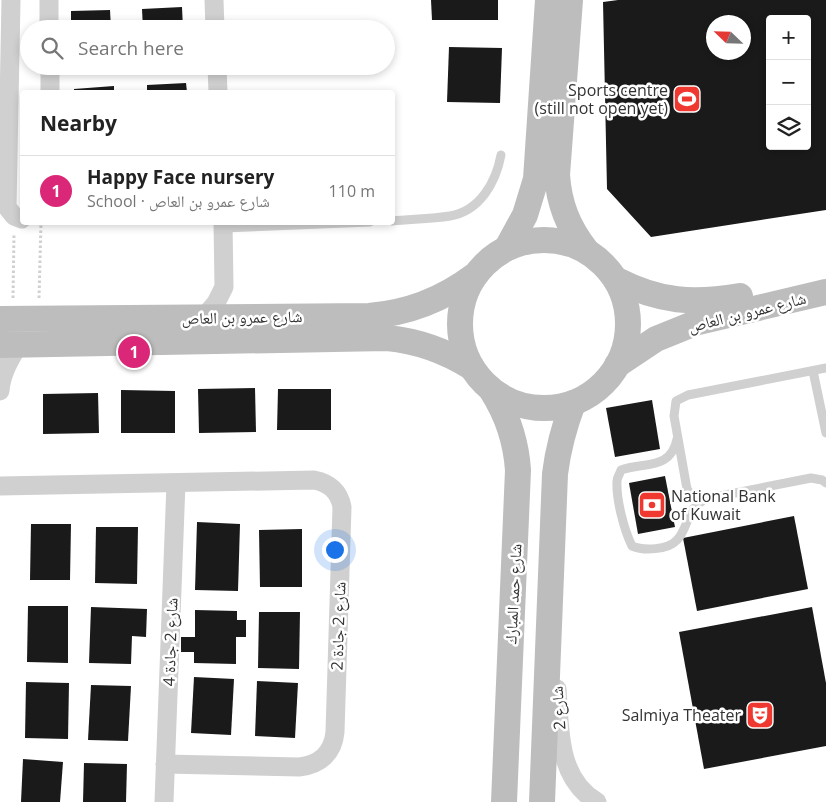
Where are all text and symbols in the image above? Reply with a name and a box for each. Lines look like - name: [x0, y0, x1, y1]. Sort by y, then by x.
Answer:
- north arrow: [706, 15, 751, 60]
- map controls: [766, 15, 811, 150]
- button: +: [766, 15, 811, 60]
- search box: [20, 20, 395, 75]
- icon: search: [38, 34, 66, 62]
- text: Search here: [78, 35, 184, 61]
- button: −: [766, 60, 811, 105]
- place label: Sports centre (still not open yet): [535, 79, 668, 119]
- sports icon: Sports centre (still not open yet): [672, 84, 702, 114]
- button: layers: [766, 105, 811, 150]
- text: Nearby: [40, 109, 117, 137]
- text: Happy Face nursery: [87, 164, 274, 190]
- text: 1: [51, 180, 61, 202]
- text: 110 m: [329, 180, 375, 202]
- text: School · شارع عمرو بن العاص: [87, 190, 270, 212]
- street label: شارع عمرو بن العاص: [686, 287, 808, 337]
- street label: شارع عمرو بن العاص: [181, 305, 303, 329]
- pin: 1: [118, 333, 150, 371]
- place label: National Bank of Kuwait: [671, 485, 776, 525]
- bank icon: National Bank of Kuwait: [637, 490, 667, 520]
- your location: [322, 537, 348, 563]
- street label: شارع حمد المبارك: [499, 543, 527, 645]
- street label: شارع 2 جادة 2: [325, 581, 351, 671]
- street label: شارع 2 جادة 4: [157, 597, 183, 687]
- street label: شارع 2: [546, 685, 570, 731]
- theatre icon: Salmiya Theater: [745, 700, 775, 730]
- place label: Salmiya Theater: [622, 704, 741, 726]

